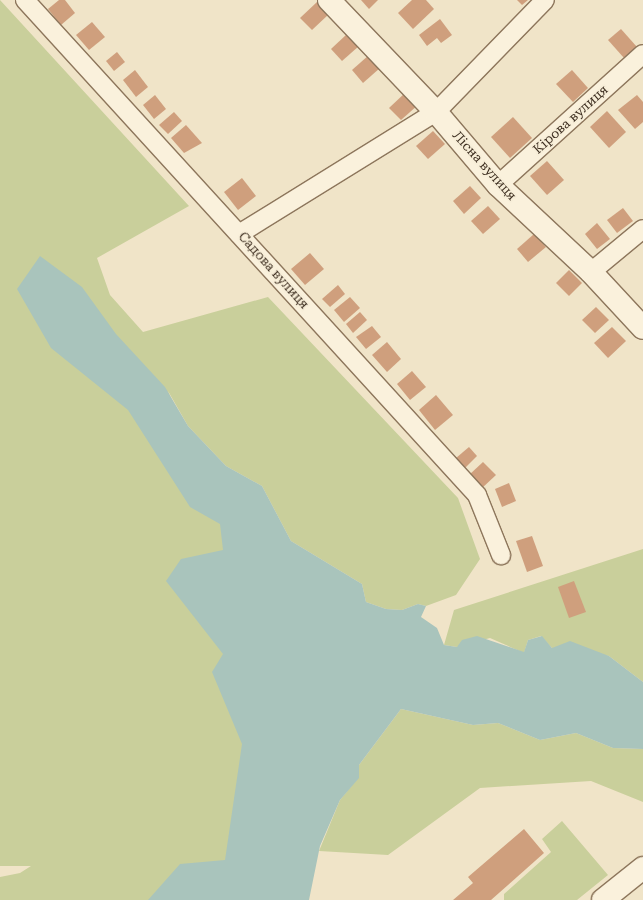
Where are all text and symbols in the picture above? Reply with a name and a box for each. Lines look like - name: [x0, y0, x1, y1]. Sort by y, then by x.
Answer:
- street label: Кірова вулиця: [530, 82, 612, 158]
- street label: Лісна вулиця: [449, 128, 519, 204]
- street label: Садова вулиця: [235, 229, 311, 313]

